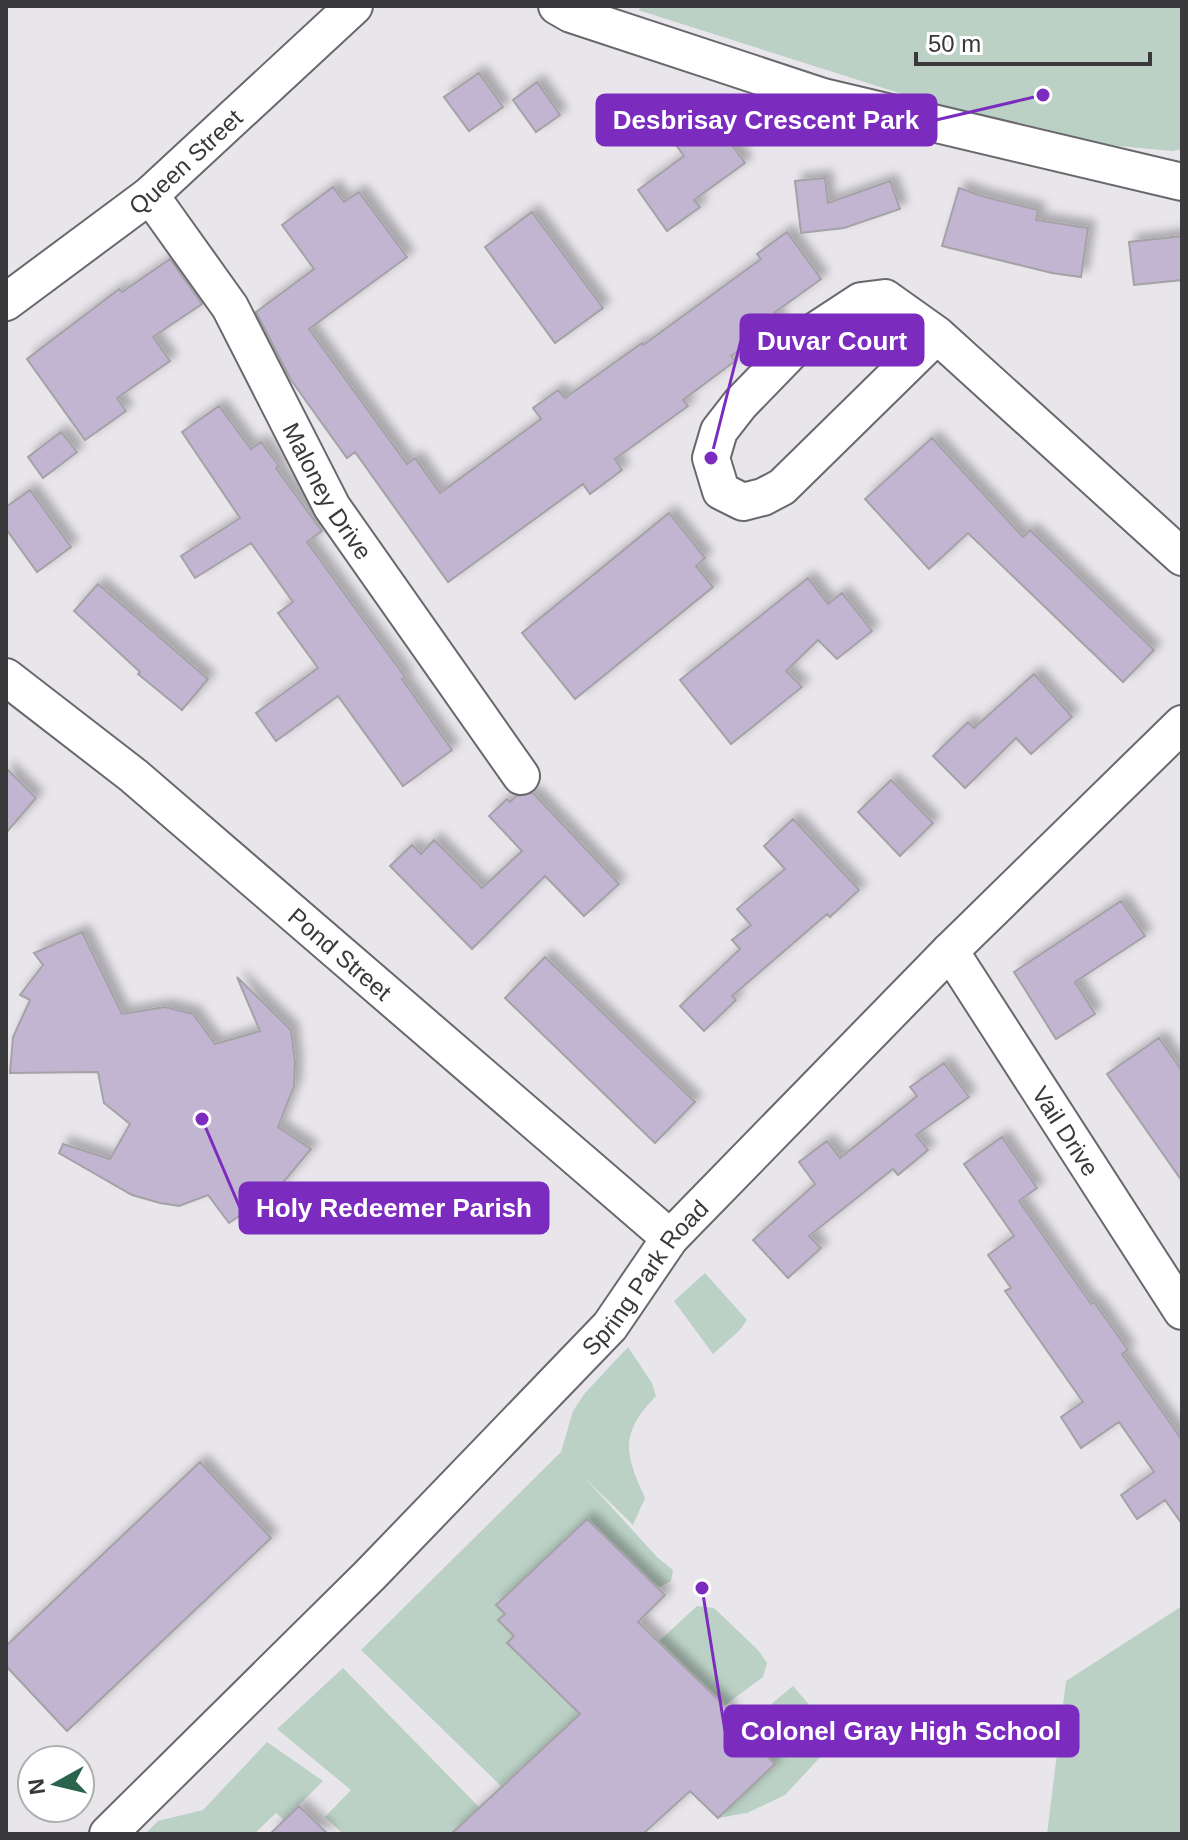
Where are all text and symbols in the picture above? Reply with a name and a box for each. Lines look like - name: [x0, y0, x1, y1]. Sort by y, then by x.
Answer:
- scale bar: [916, 16, 1150, 66]
- text: 50 m: [928, 30, 981, 57]
- callout: Desbrisay Crescent Park: [597, 95, 936, 145]
- street label: Queen Street: [124, 103, 247, 219]
- text: Desbrisay Crescent Park: [613, 105, 920, 135]
- callout: Duvar Court: [741, 315, 923, 365]
- text: Duvar Court: [757, 326, 907, 356]
- street label: Maloney Drive: [278, 418, 378, 564]
- street label: Pond Street: [283, 902, 397, 1006]
- street label: Vail Drive: [1027, 1081, 1105, 1181]
- callout: Holy Redeemer Parish: [240, 1183, 548, 1233]
- text: Holy Redeemer Parish: [256, 1193, 532, 1223]
- street label: Spring Park Road: [576, 1194, 713, 1361]
- callout: Colonel Gray High School: [725, 1706, 1078, 1756]
- text: Colonel Gray High School: [741, 1716, 1061, 1746]
- north arrow: [16, 1744, 96, 1824]
- text: N: [23, 1777, 50, 1796]

